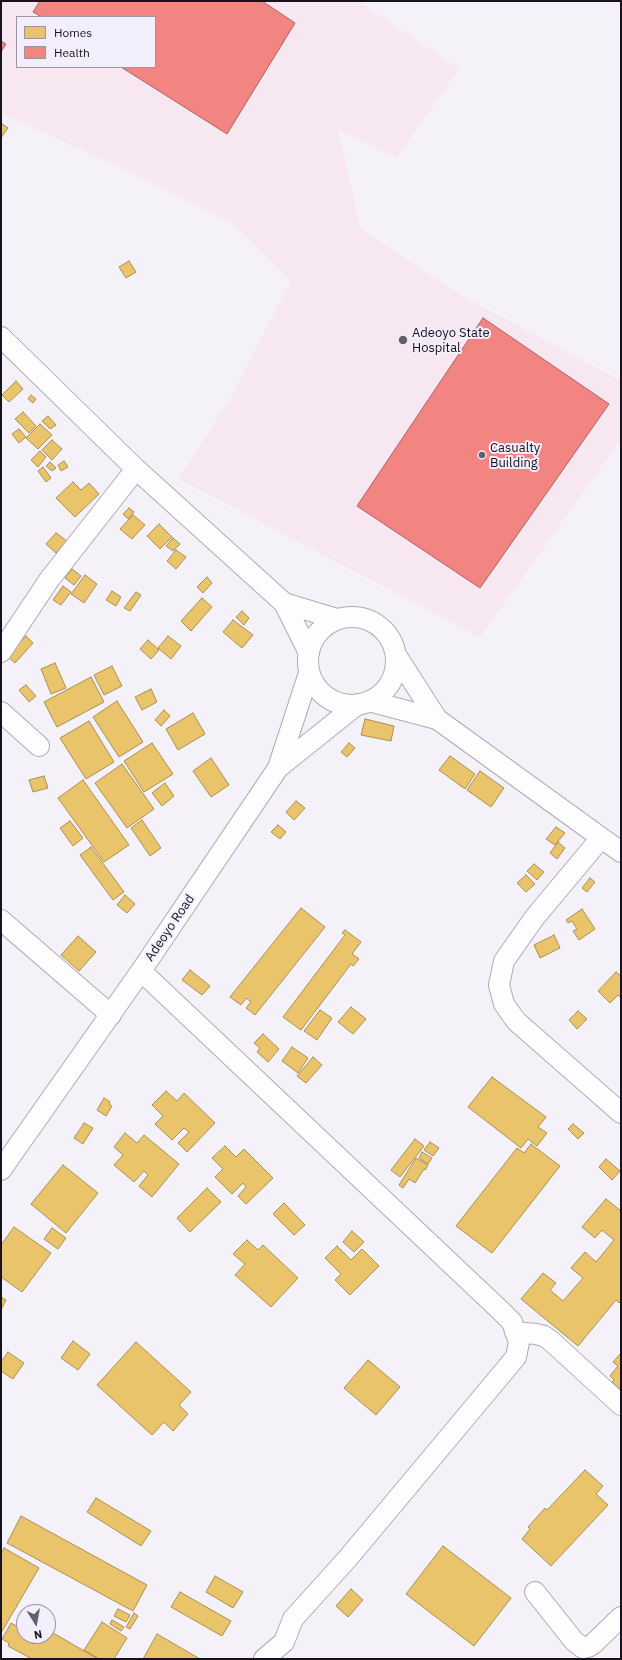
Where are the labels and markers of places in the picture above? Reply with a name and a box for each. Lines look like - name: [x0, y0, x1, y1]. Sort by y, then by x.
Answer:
- place label: Adeoyo State Hospital: [412, 325, 490, 356]
- marker: Adeoyo State Hospital: [397, 334, 409, 346]
- place label: Casualty Building: [490, 440, 540, 471]
- marker: Casualty Building: [477, 450, 487, 460]

